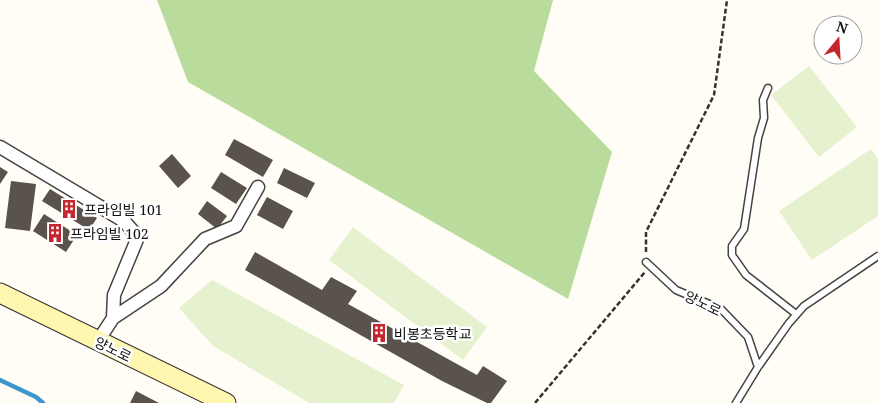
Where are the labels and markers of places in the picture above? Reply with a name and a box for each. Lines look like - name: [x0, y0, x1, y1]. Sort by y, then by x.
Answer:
- building icon: 프라임빌 101: [58, 198, 80, 220]
- place label: 프라임빌 101: [84, 200, 163, 219]
- building icon: 프라임빌 102: [44, 222, 66, 244]
- place label: 프라임빌 102: [70, 224, 149, 243]
- building icon: 비봉초등학교: [368, 322, 390, 344]
- place label: 비봉초등학교: [394, 324, 471, 343]

